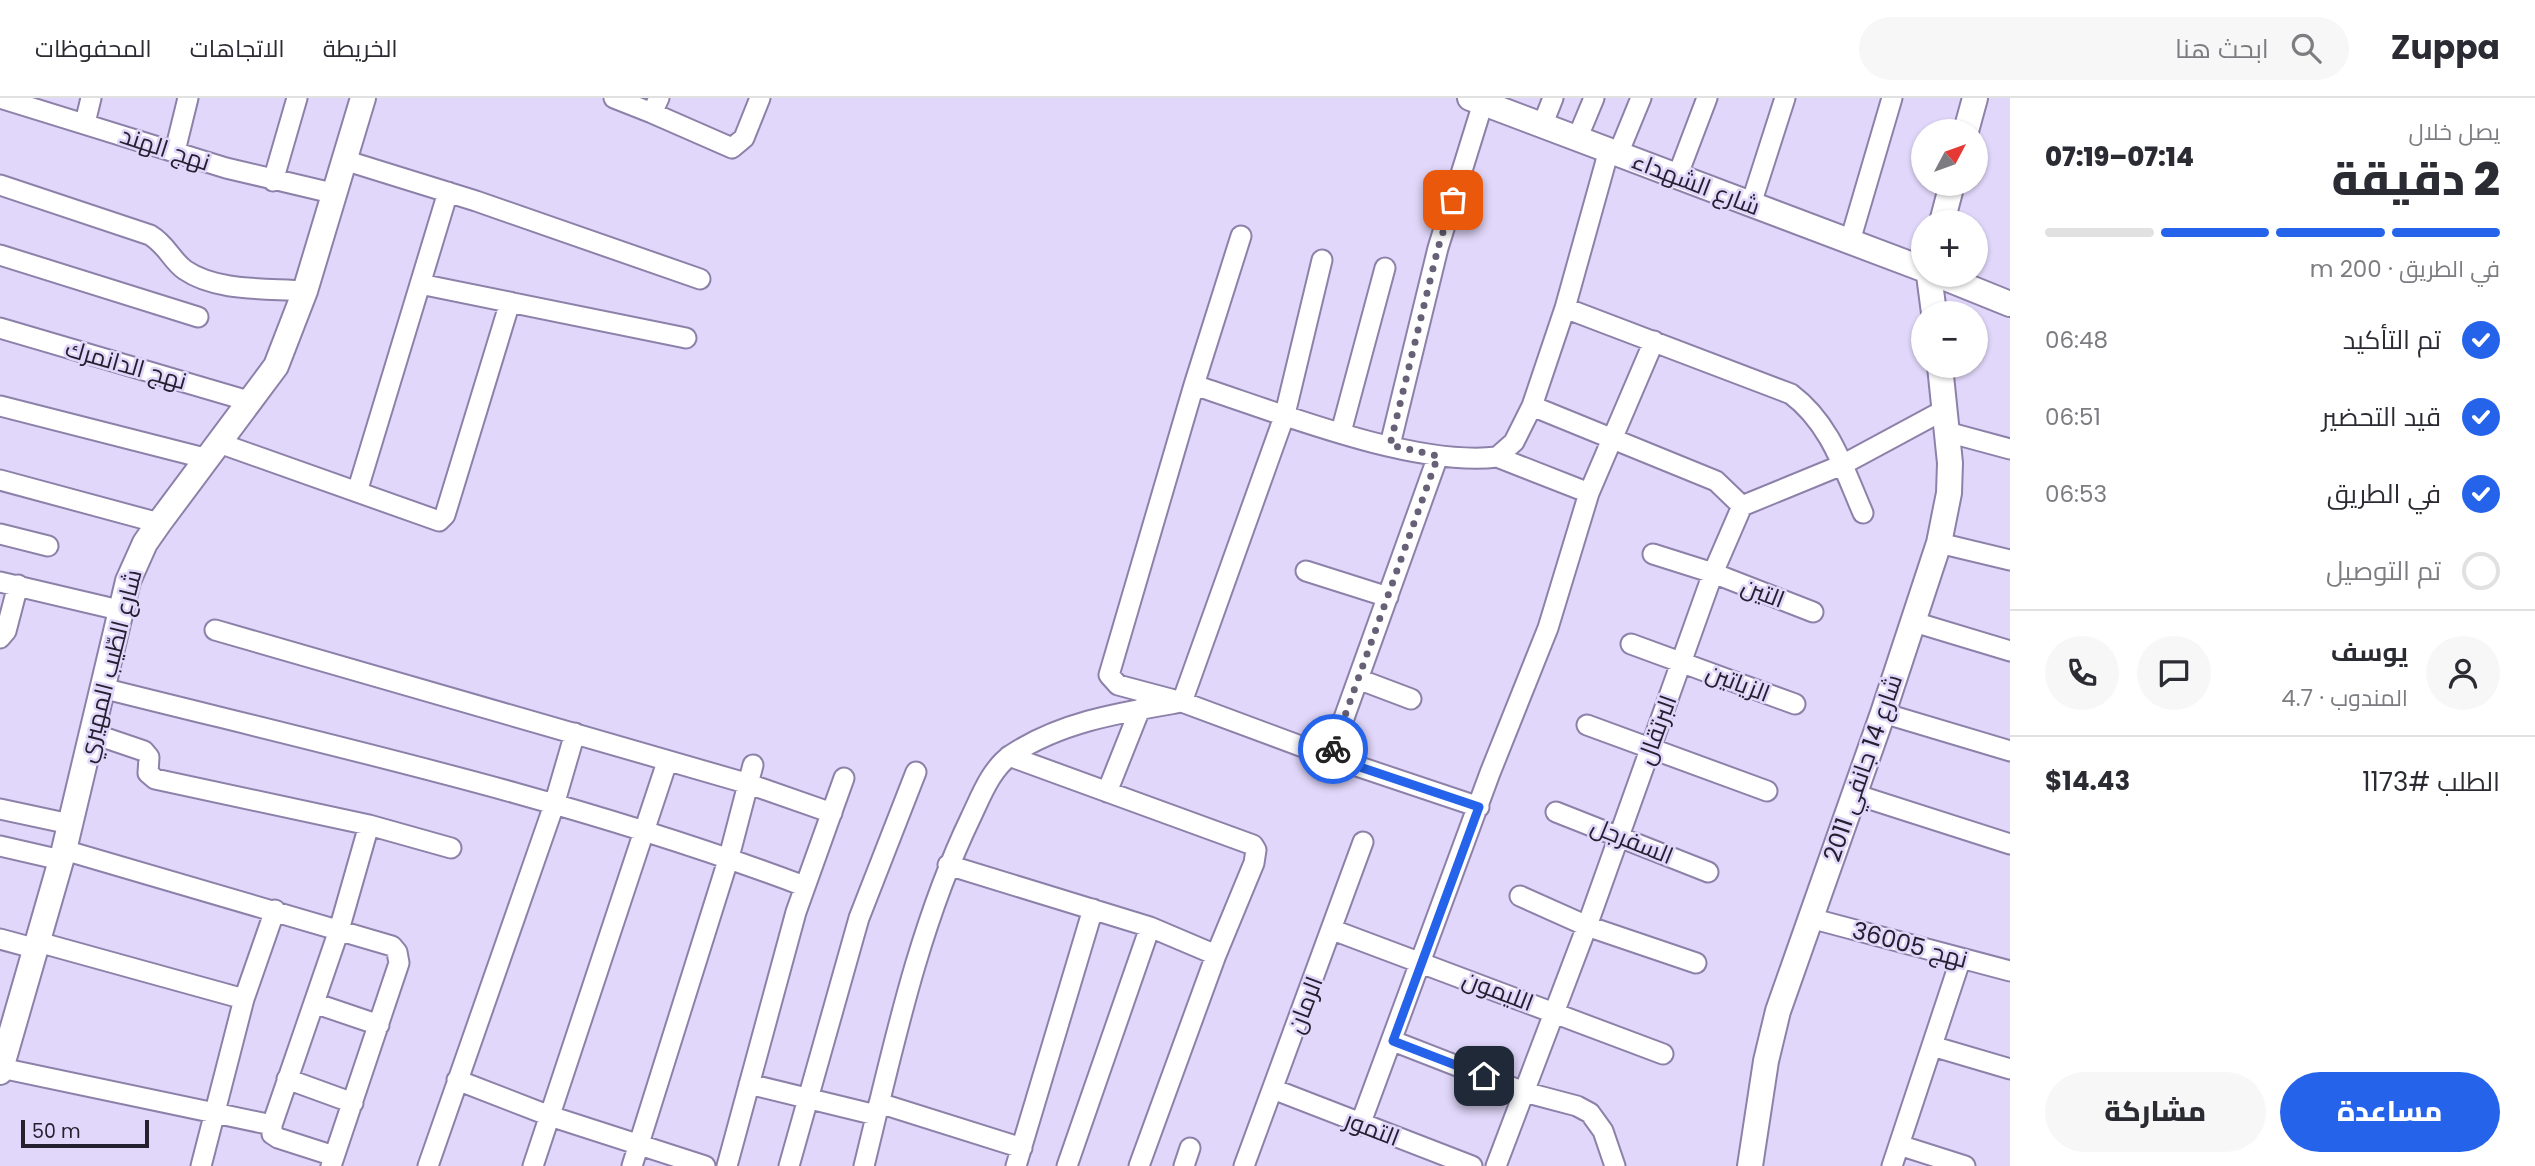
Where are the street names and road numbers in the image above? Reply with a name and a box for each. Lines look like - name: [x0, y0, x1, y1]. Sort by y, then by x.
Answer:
- street label: نهج الهند: [116, 119, 214, 179]
- street label: شارع الشهداء: [1627, 144, 1765, 223]
- street label: نهج الدانمرك: [62, 331, 191, 398]
- street label: شارع الطّيب المهيري: [70, 566, 151, 766]
- street label: التين: [1737, 569, 1790, 616]
- street label: الزياتين: [1702, 655, 1775, 710]
- street label: شارع 14 جانفي 2011: [1815, 670, 1913, 867]
- street label: البرتقال: [1629, 690, 1684, 769]
- street label: السفرجل: [1586, 809, 1678, 872]
- street label: نهج 36005: [1849, 913, 1972, 976]
- street label: الليمون: [1458, 962, 1538, 1019]
- street label: الرمان: [1279, 971, 1330, 1038]
- street label: التمور: [1338, 1102, 1404, 1154]

